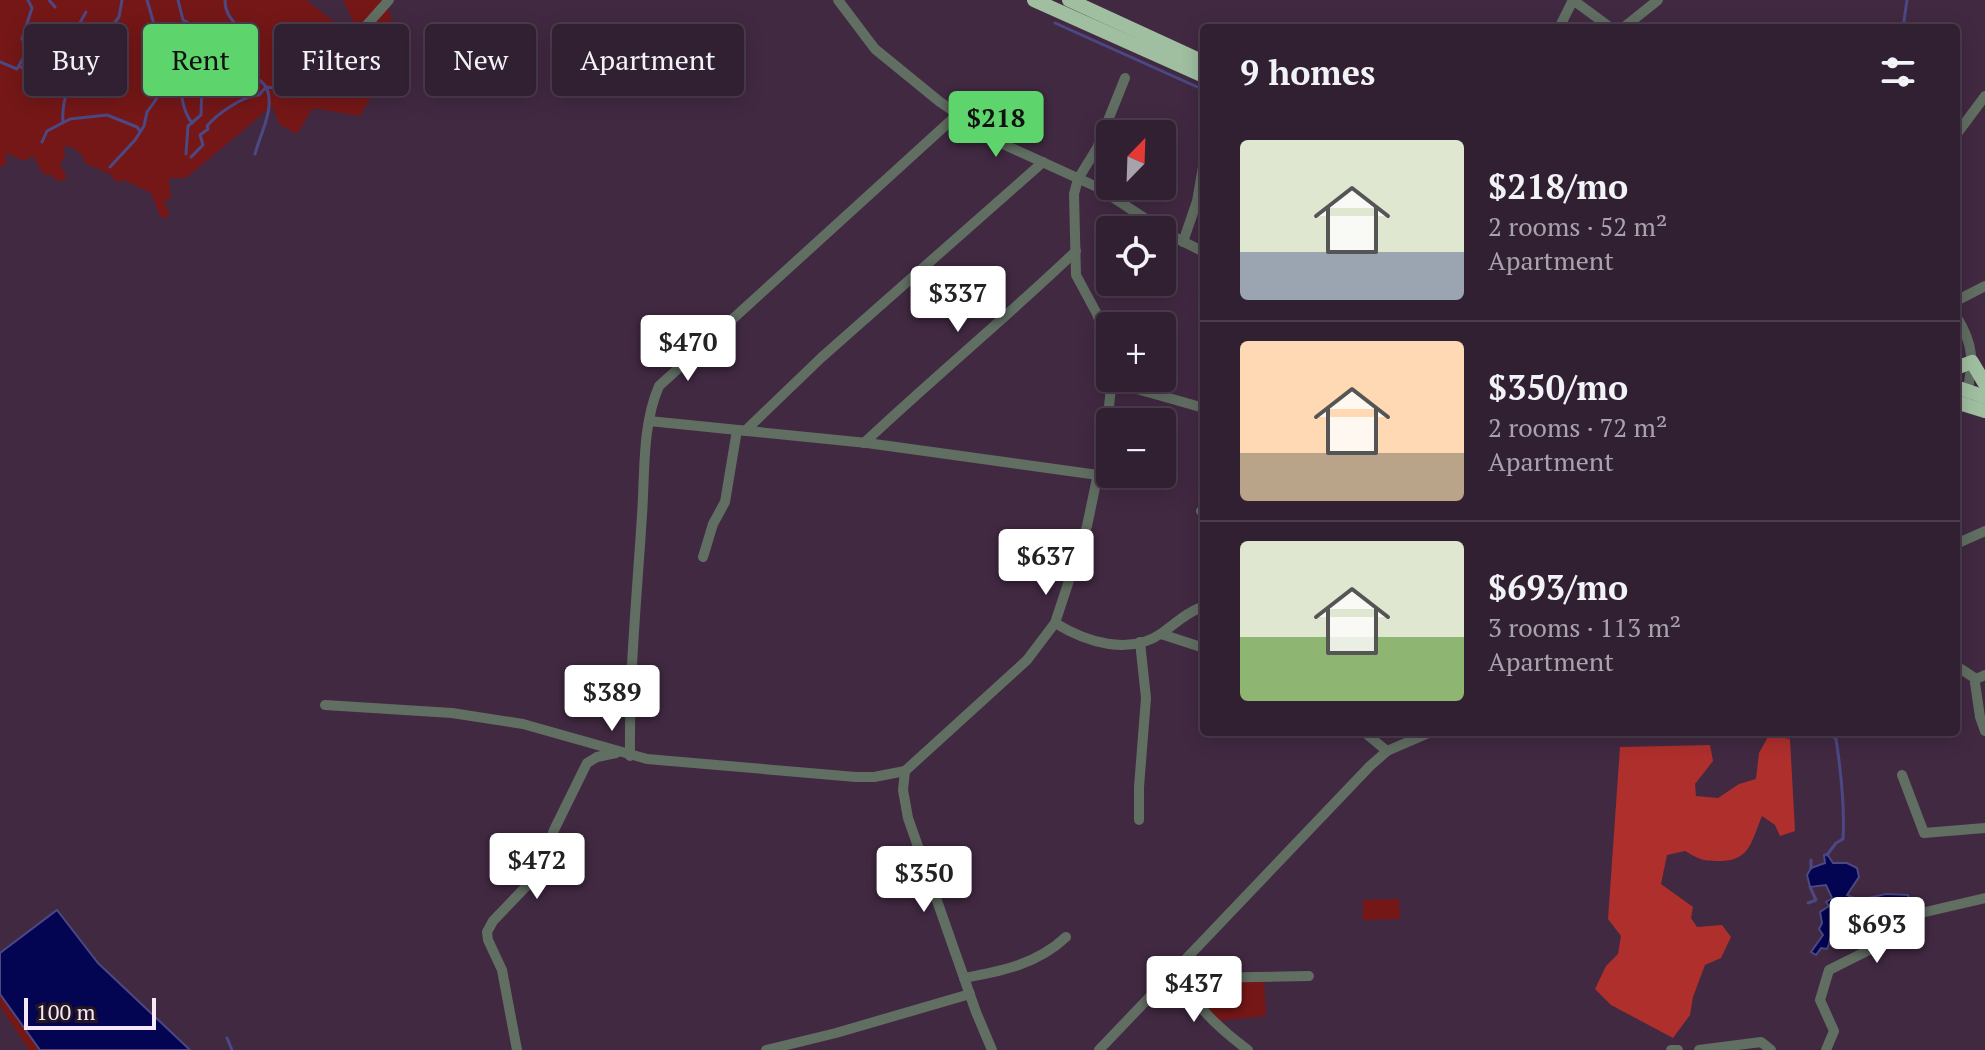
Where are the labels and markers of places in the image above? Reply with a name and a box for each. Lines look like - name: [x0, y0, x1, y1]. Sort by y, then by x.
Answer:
- pin: $218: [949, 91, 1043, 159]
- pin: $337: [911, 266, 1005, 334]
- pin: $470: [641, 315, 735, 383]
- pin: $637: [999, 529, 1093, 597]
- pin: $389: [565, 665, 659, 733]
- pin: $472: [490, 833, 584, 901]
- pin: $350: [877, 846, 971, 914]
- pin: $693: [1830, 897, 1924, 965]
- pin: $437: [1147, 956, 1241, 1024]

